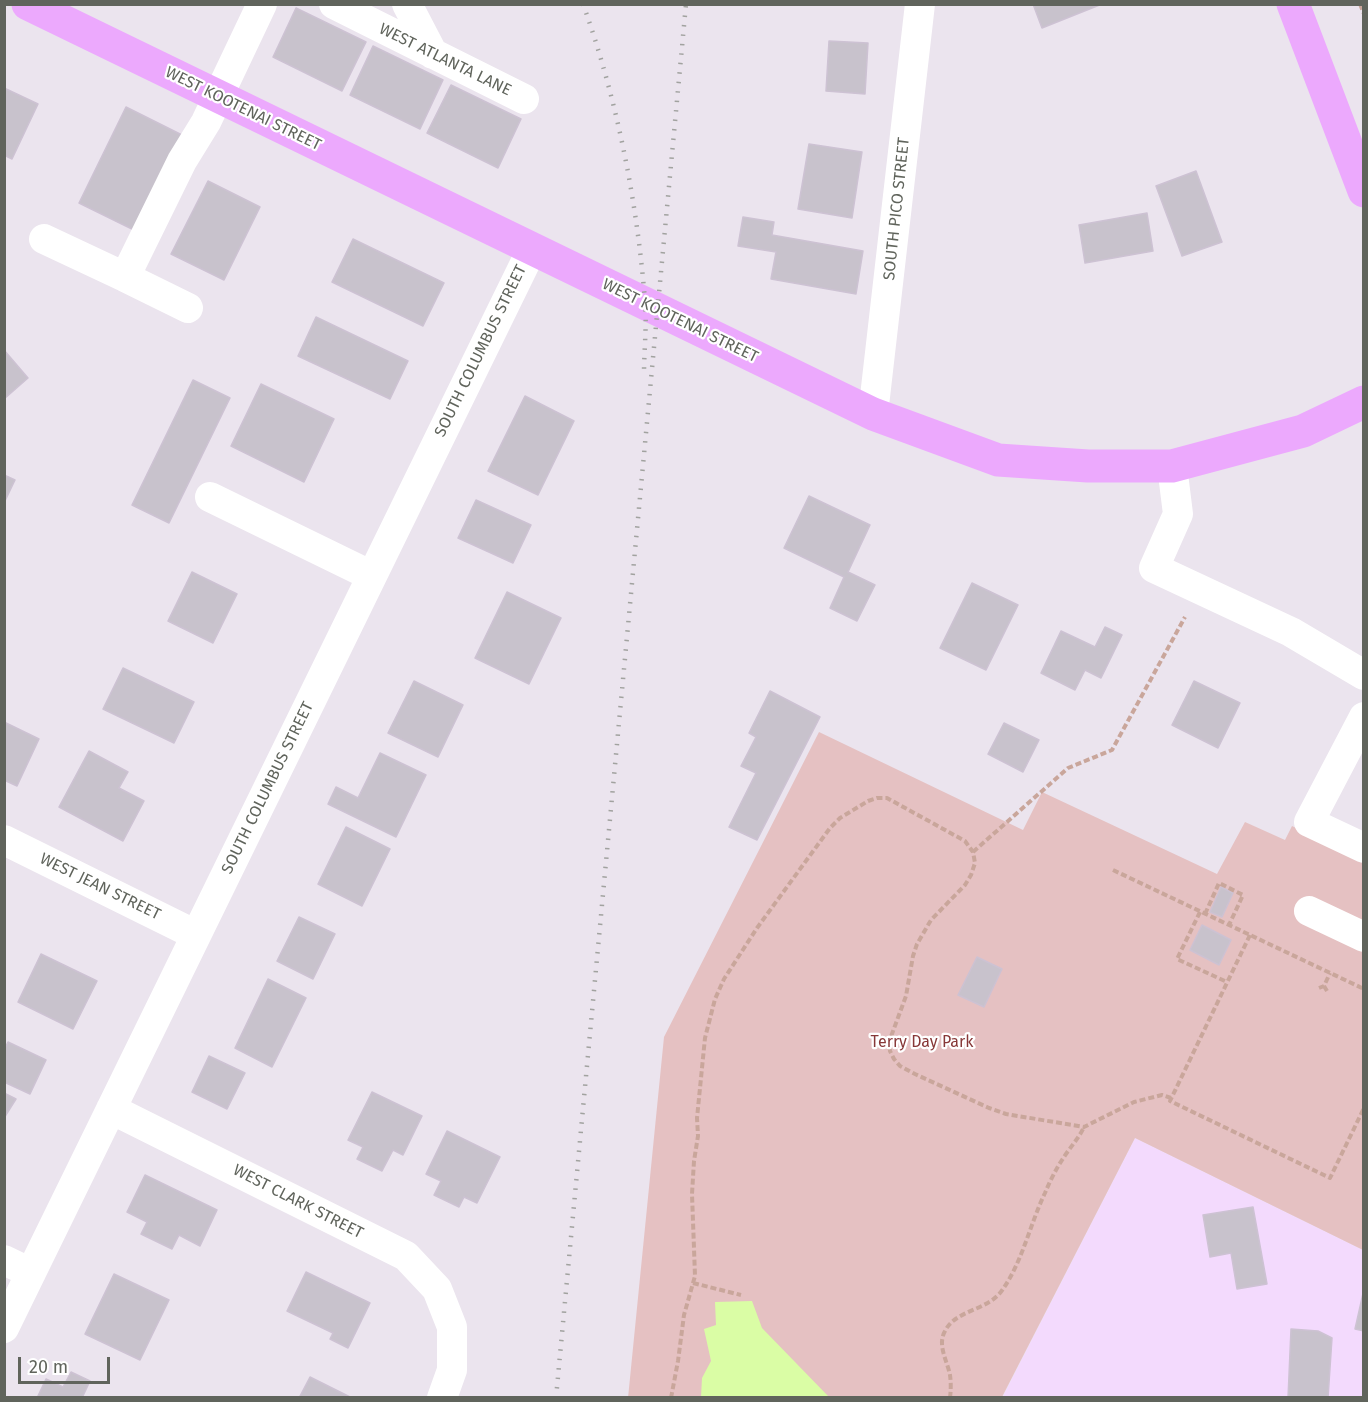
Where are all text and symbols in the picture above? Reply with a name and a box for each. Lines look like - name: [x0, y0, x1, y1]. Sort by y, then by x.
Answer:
- street label: WEST ATLANTA LANE: [376, 20, 514, 100]
- street label: WEST KOOTENAI STREET: [162, 63, 324, 155]
- street label: SOUTH PICO STREET: [880, 137, 914, 281]
- street label: SOUTH COLUMBUS STREET: [431, 262, 531, 440]
- street label: WEST KOOTENAI STREET: [599, 275, 761, 367]
- street label: SOUTH COLUMBUS STREET: [218, 699, 318, 877]
- street label: WEST JEAN STREET: [36, 849, 164, 925]
- park label: Terry Day Park: [871, 1033, 973, 1053]
- street label: WEST CLARK STREET: [230, 1161, 366, 1243]
- scale bar: [21, 1345, 112, 1383]
- text: 20 m: [29, 1356, 68, 1378]

